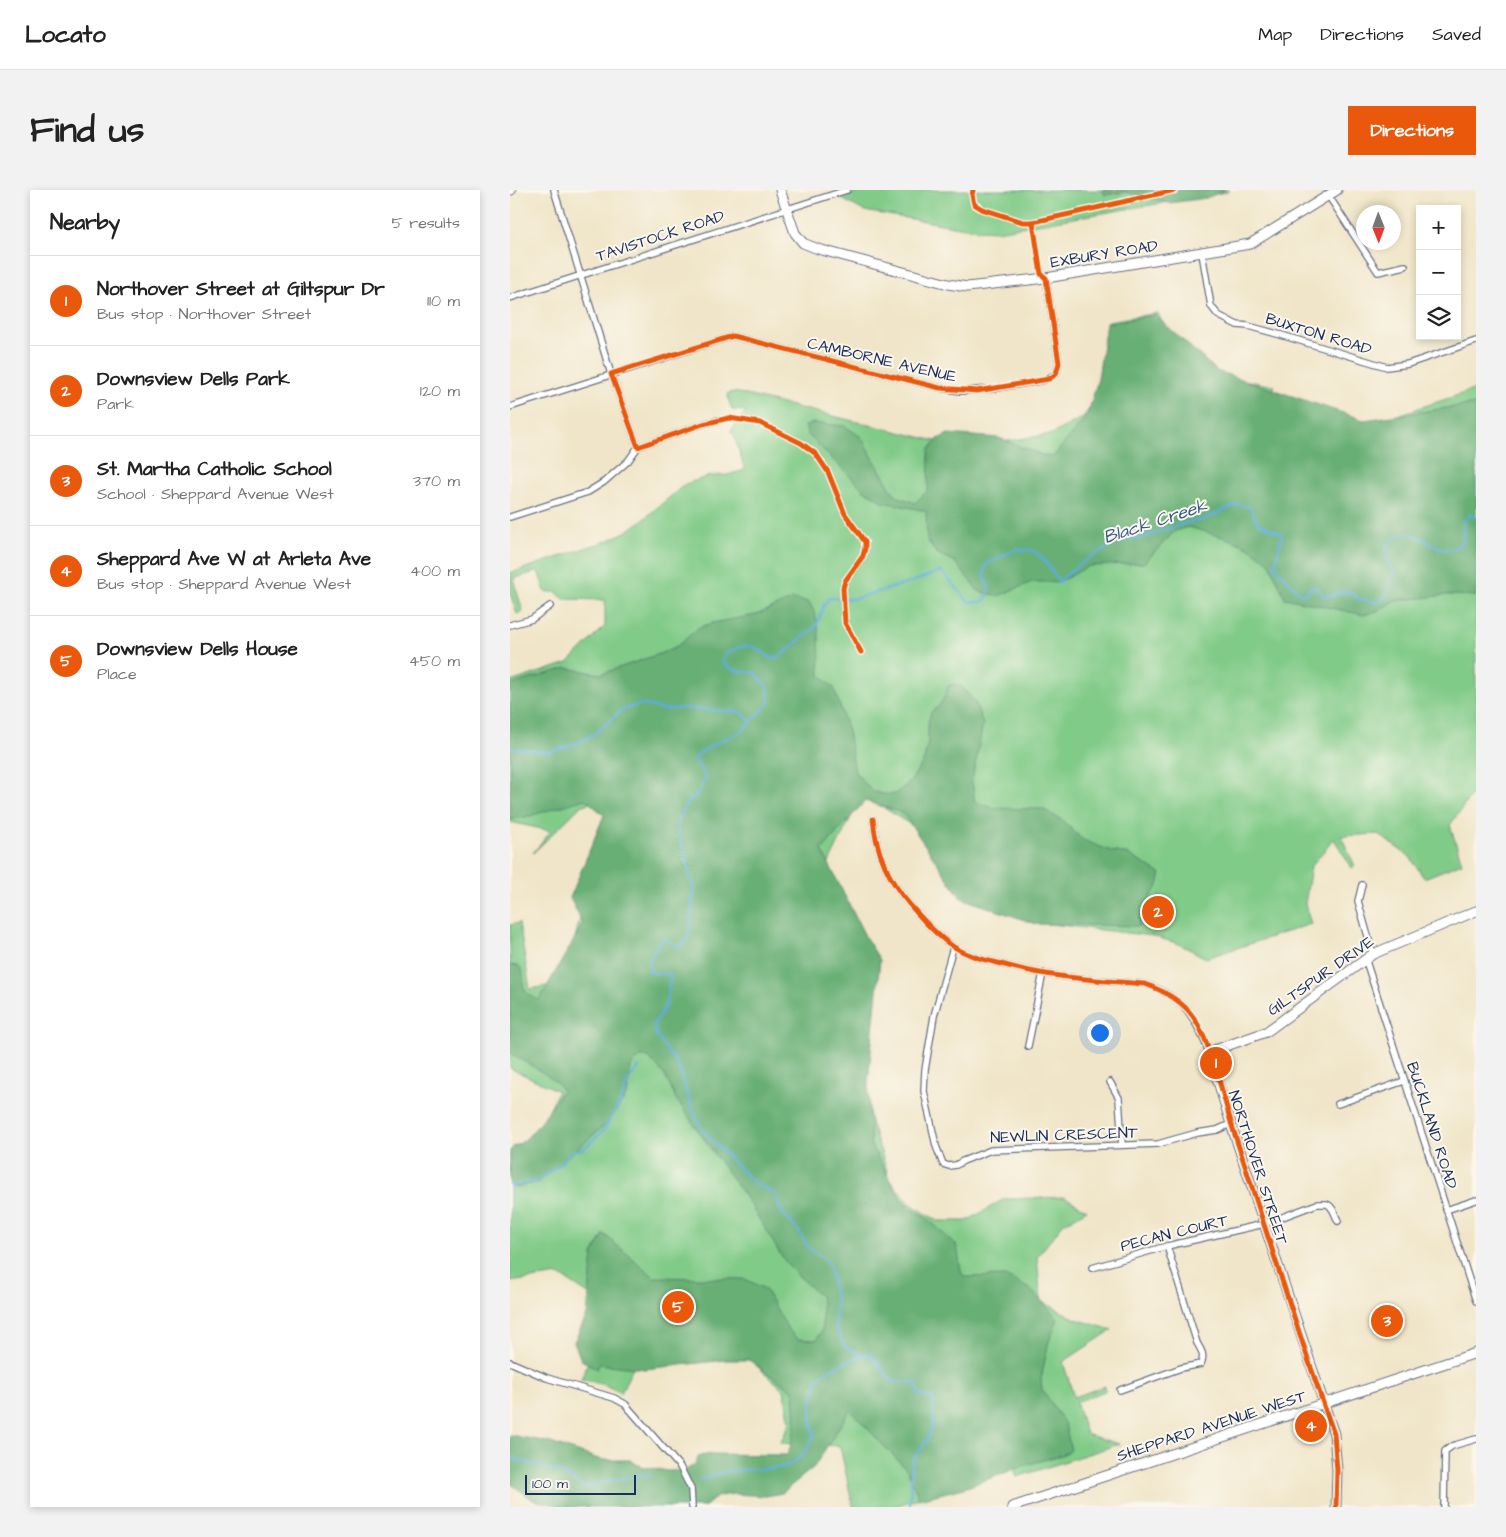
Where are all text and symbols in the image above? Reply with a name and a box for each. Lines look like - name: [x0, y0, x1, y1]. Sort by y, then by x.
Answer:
- text: Locato: [25, 18, 106, 52]
- text: Map: [1258, 22, 1292, 47]
- text: Directions: [1320, 22, 1404, 47]
- text: Saved: [1432, 22, 1481, 47]
- text: Find us: [30, 106, 144, 155]
- button: Directions: [1348, 106, 1476, 155]
- street label: TAVISTOCK ROAD: [593, 205, 727, 267]
- north arrow: [1356, 205, 1401, 250]
- map controls: [1416, 205, 1461, 340]
- button: +: [1416, 205, 1461, 250]
- text: Nearby: [50, 208, 120, 237]
- text: 5 results: [392, 212, 460, 234]
- street label: EXBURY ROAD: [1049, 235, 1159, 273]
- button: −: [1416, 250, 1461, 295]
- text: Northover Street at Giltspur Dr: [97, 276, 385, 303]
- text: 1: [65, 290, 67, 312]
- text: 110 m: [427, 290, 460, 312]
- button: layers: [1416, 295, 1461, 340]
- text: Bus stop · Northover Street: [97, 303, 311, 325]
- street label: BUXTON ROAD: [1263, 307, 1374, 361]
- street label: CAMBORNE AVENUE: [805, 332, 959, 388]
- text: Downsview Dells Park: [97, 366, 290, 393]
- text: 2: [61, 380, 71, 402]
- text: 120 m: [420, 380, 460, 402]
- text: Park: [97, 393, 134, 415]
- text: St. Martha Catholic School: [97, 456, 332, 483]
- text: 3: [62, 470, 70, 492]
- text: 370 m: [413, 470, 460, 492]
- text: School · Sheppard Avenue West: [97, 483, 334, 505]
- water label: Black Creek: [1100, 493, 1211, 550]
- text: Sheppard Ave W at Arleta Ave: [97, 546, 371, 573]
- text: 4: [61, 560, 71, 582]
- text: 400 m: [410, 560, 460, 582]
- text: Bus stop · Sheppard Avenue West: [97, 573, 351, 595]
- text: Downsview Dells House: [97, 636, 298, 663]
- text: 5: [60, 650, 72, 672]
- text: 450 m: [409, 650, 460, 672]
- text: Place: [97, 663, 137, 685]
- pin: 2: [1142, 893, 1174, 931]
- street label: GILTSPUR DRIVE: [1263, 931, 1379, 1021]
- your location: [1087, 1020, 1113, 1046]
- pin: 1: [1200, 1044, 1232, 1082]
- street label: BUCKLAND ROAD: [1401, 1059, 1463, 1192]
- street label: NORTHOVER STREET: [1223, 1088, 1293, 1247]
- street label: NEWLIN CRESCENT: [990, 1121, 1138, 1149]
- street label: PECAN COURT: [1118, 1209, 1230, 1257]
- pin: 5: [662, 1288, 694, 1326]
- pin: 3: [1371, 1302, 1403, 1340]
- street label: SHEPPARD AVENUE WEST: [1114, 1385, 1309, 1467]
- pin: 4: [1295, 1407, 1327, 1445]
- scale bar: [525, 1472, 636, 1495]
- text: 100 m: [532, 1474, 568, 1494]

